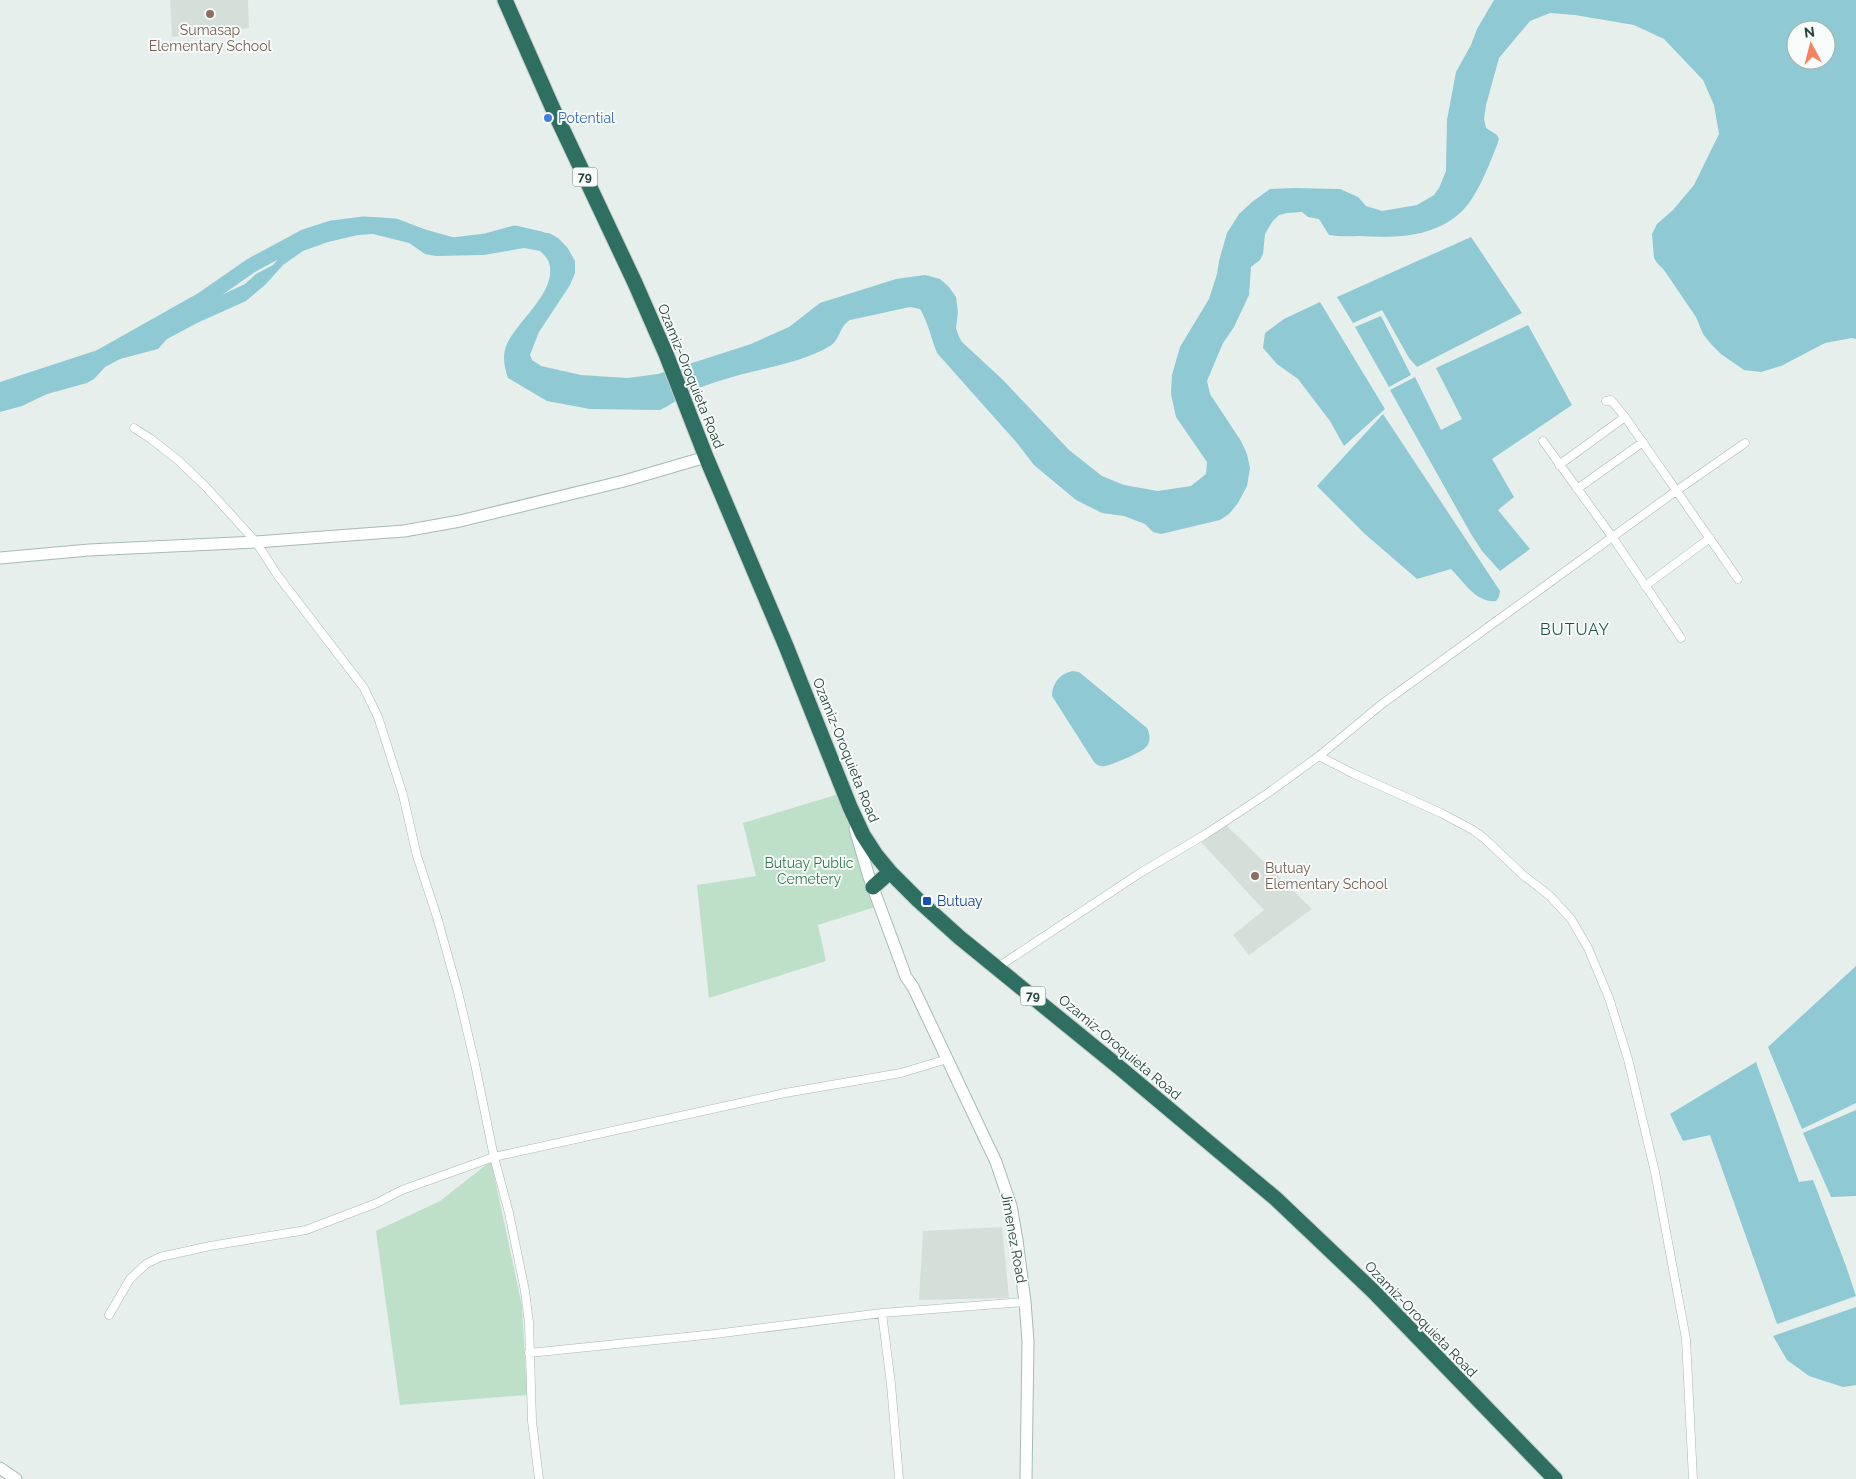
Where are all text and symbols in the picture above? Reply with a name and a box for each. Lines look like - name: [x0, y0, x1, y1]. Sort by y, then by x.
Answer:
- marker: Sumasap Elementary School: [204, 8, 216, 20]
- north arrow: [1786, 20, 1836, 70]
- place label: Sumasap Elementary School: [149, 22, 271, 54]
- text: N: [1803, 24, 1816, 41]
- place label: Potential: [558, 110, 615, 126]
- marker: Potential: [542, 112, 554, 124]
- road number: 79: [572, 168, 598, 186]
- street label: Ozamiz-Oroquieta Road: [655, 301, 727, 451]
- district label: BUTUAY: [1540, 620, 1610, 639]
- street label: Ozamiz-Oroquieta Road: [810, 675, 882, 825]
- park label: Butuay Public Cemetery: [764, 855, 854, 887]
- place label: Butuay Elementary School: [1265, 860, 1388, 892]
- marker: Butuay Elementary School: [1249, 870, 1261, 882]
- place label: Butuay: [937, 893, 983, 909]
- marker: Butuay: [921, 895, 933, 907]
- road number: 79: [1020, 986, 1046, 1006]
- street label: Ozamiz-Oroquieta Road: [1056, 991, 1184, 1103]
- street label: Jimenez Road: [998, 1192, 1030, 1284]
- street label: Ozamiz-Oroquieta Road: [1362, 1258, 1480, 1380]

